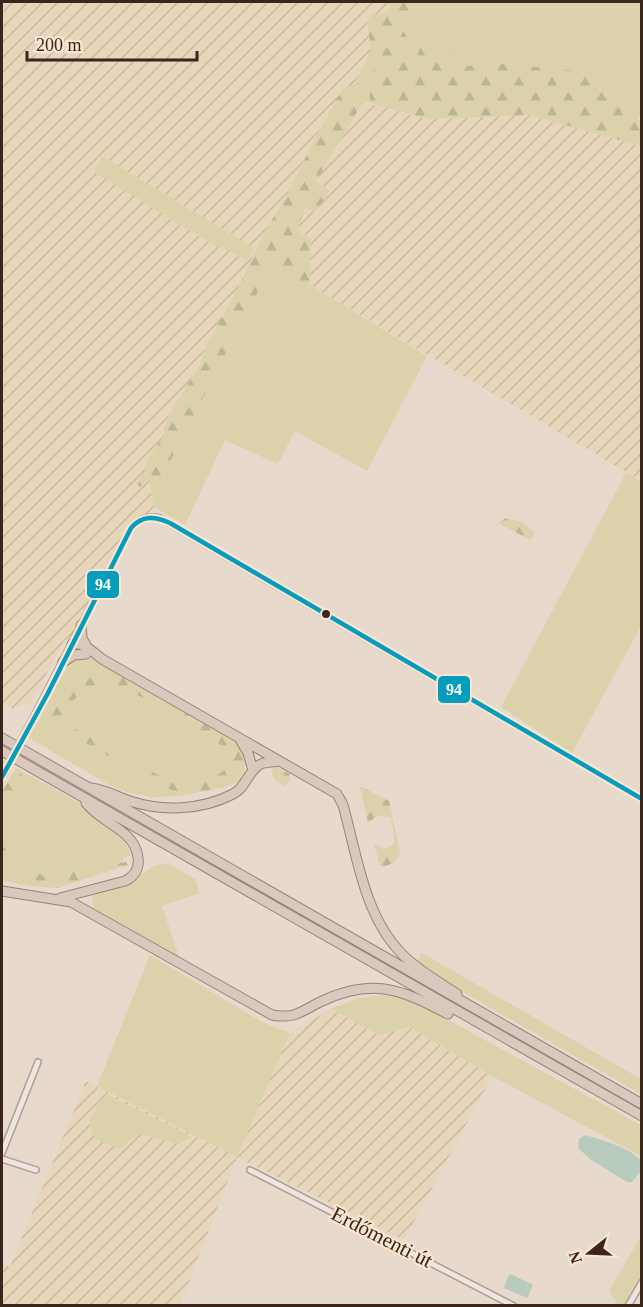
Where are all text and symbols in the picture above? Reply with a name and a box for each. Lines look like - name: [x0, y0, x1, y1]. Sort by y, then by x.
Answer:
- scale bar: [27, 24, 196, 62]
- text: 200 m: [36, 35, 82, 55]
- line badge: 94: [86, 570, 120, 599]
- text: 94: [95, 576, 111, 593]
- unlabelled marker: [320, 608, 332, 620]
- line badge: 94: [437, 675, 471, 704]
- text: 94: [446, 681, 462, 698]
- street label: Erdőmenti út: [327, 1201, 437, 1273]
- north arrow: [559, 1223, 619, 1283]
- text: N: [565, 1249, 585, 1266]

